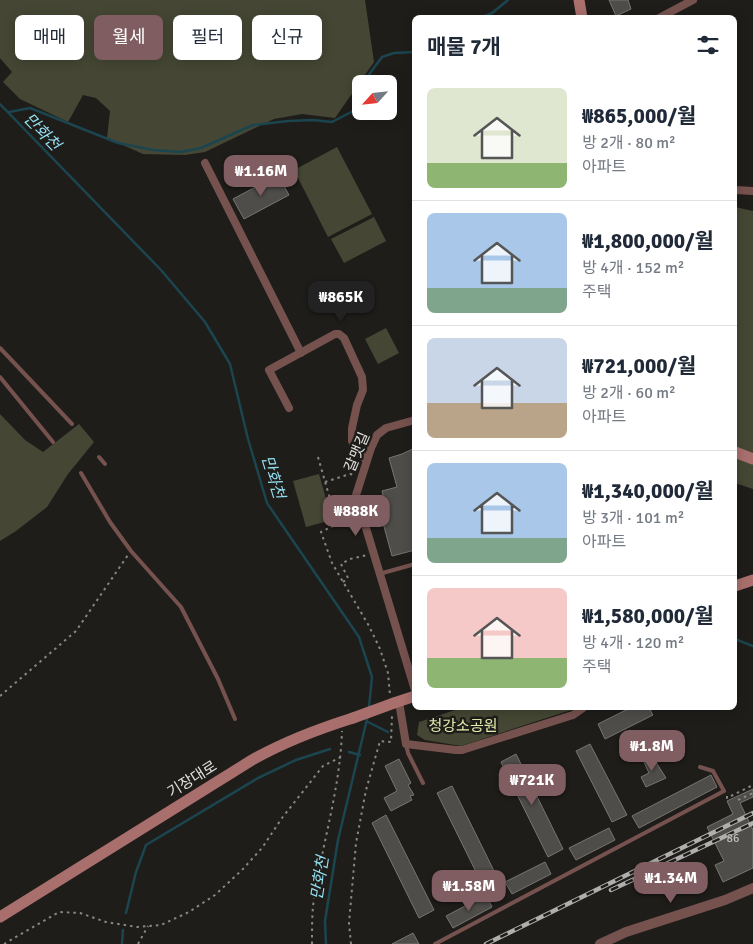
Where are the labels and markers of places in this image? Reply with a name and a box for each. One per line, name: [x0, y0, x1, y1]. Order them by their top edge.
pin: ₩1.16M: [220, 154, 302, 197]
pin: ₩865K: [306, 280, 376, 323]
pin: ₩888K: [321, 494, 391, 537]
pin: ₩1.8M: [617, 730, 687, 772]
pin: ₩721K: [497, 764, 567, 806]
pin: ₩1.34M: [630, 862, 712, 904]
pin: ₩1.58M: [428, 870, 510, 912]

